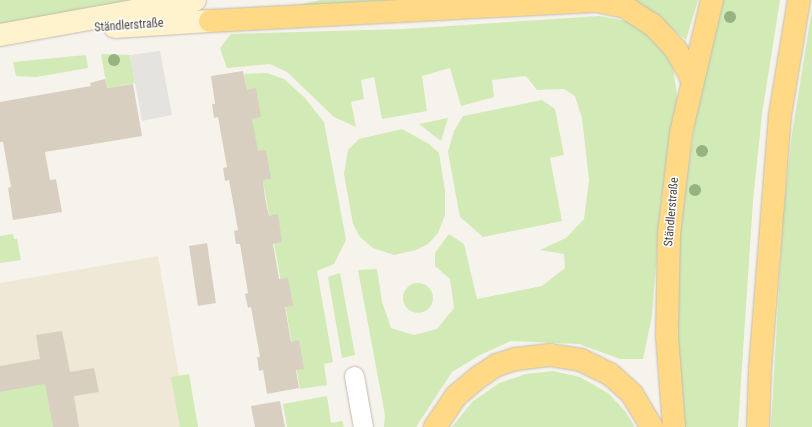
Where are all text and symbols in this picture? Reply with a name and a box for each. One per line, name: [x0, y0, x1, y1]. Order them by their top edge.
street label: Ständlerstraße: [94, 16, 164, 36]
street label: Ständlerstraße: [662, 177, 682, 247]

